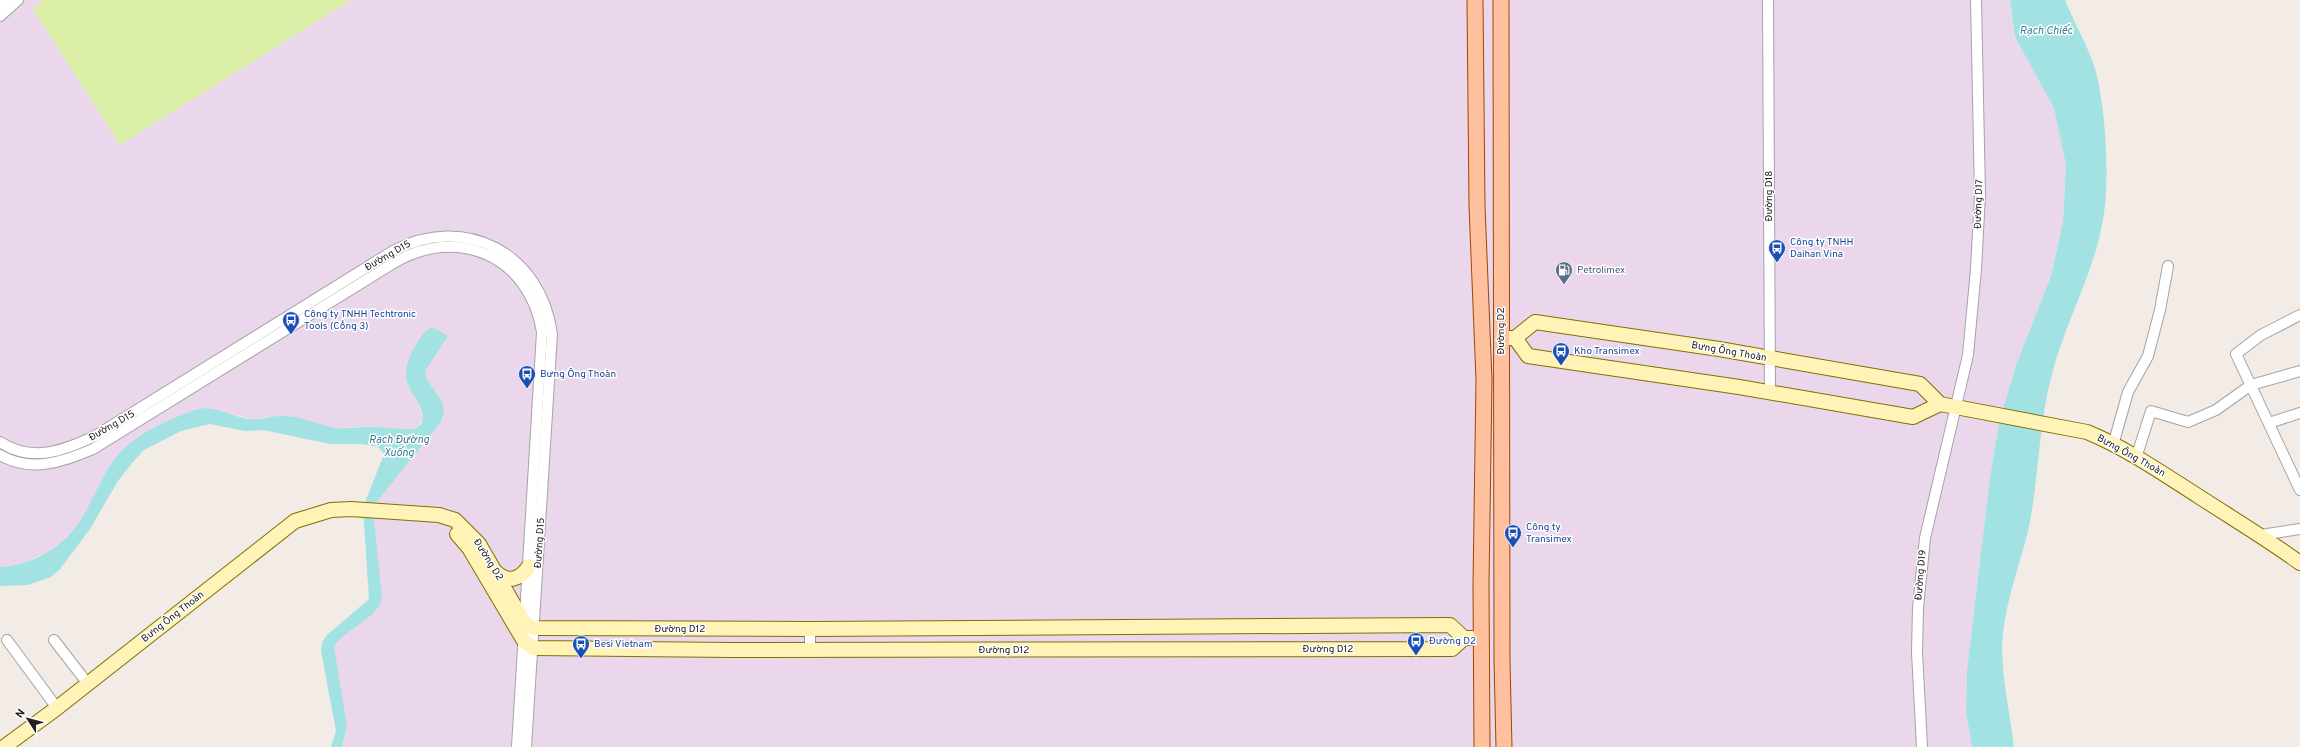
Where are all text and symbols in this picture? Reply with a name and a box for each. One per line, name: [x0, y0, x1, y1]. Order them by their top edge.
water label: Rạch Chiếc: [2020, 24, 2073, 38]
street label: Đường D18: [1763, 171, 1776, 221]
street label: Đường D17: [1972, 179, 1986, 229]
place label: Công ty TNHH Daihan Vina: [1790, 236, 1853, 261]
street label: Đường D15: [363, 238, 413, 274]
bus stop icon: Công ty TNHH Daihan Vina: [1767, 238, 1787, 263]
fuel station icon: Petrolimex: [1554, 260, 1574, 285]
place label: Petrolimex: [1577, 264, 1625, 277]
street label: Đường D2: [1495, 307, 1508, 355]
place label: Công ty TNHH Techtronic Tools (Cổng 3): [304, 308, 416, 333]
bus stop icon: Công ty TNHH Techtronic Tools (Cổng 3): [281, 310, 301, 335]
street label: Bưng Ông Thoàn: [1690, 339, 1768, 365]
bus stop icon: Kho Transimex: [1551, 341, 1571, 366]
place label: Kho Transimex: [1574, 345, 1640, 358]
bus stop icon: Bưng Ông Thoàn: [517, 364, 537, 389]
place label: Bưng Ông Thoàn: [540, 368, 616, 381]
street label: Đường D15: [87, 408, 137, 444]
street label: Bưng Ông Thoàn: [2095, 432, 2167, 480]
water label: Rạch Đường Xuống: [369, 433, 430, 460]
street label: Đường D15: [532, 517, 548, 569]
place label: Công ty Transimex: [1526, 521, 1572, 546]
bus stop icon: Công ty Transimex: [1503, 523, 1523, 548]
street label: Đường D2: [470, 537, 506, 583]
street label: Đường D19: [1912, 549, 1930, 601]
street label: Bưng Ông Thoàn: [139, 588, 207, 646]
street label: Đường D12: [655, 623, 705, 636]
bus stop icon: Đường D2: [1406, 631, 1426, 656]
bus stop icon: Besi Vietnam: [571, 634, 591, 659]
place label: Đường D2: [1429, 635, 1476, 648]
place label: Besi Vietnam: [594, 638, 652, 651]
street label: Đường D12: [1303, 643, 1353, 656]
street label: Đường D12: [979, 644, 1029, 657]
north arrow: [8, 699, 48, 739]
text: N: [13, 706, 29, 721]

